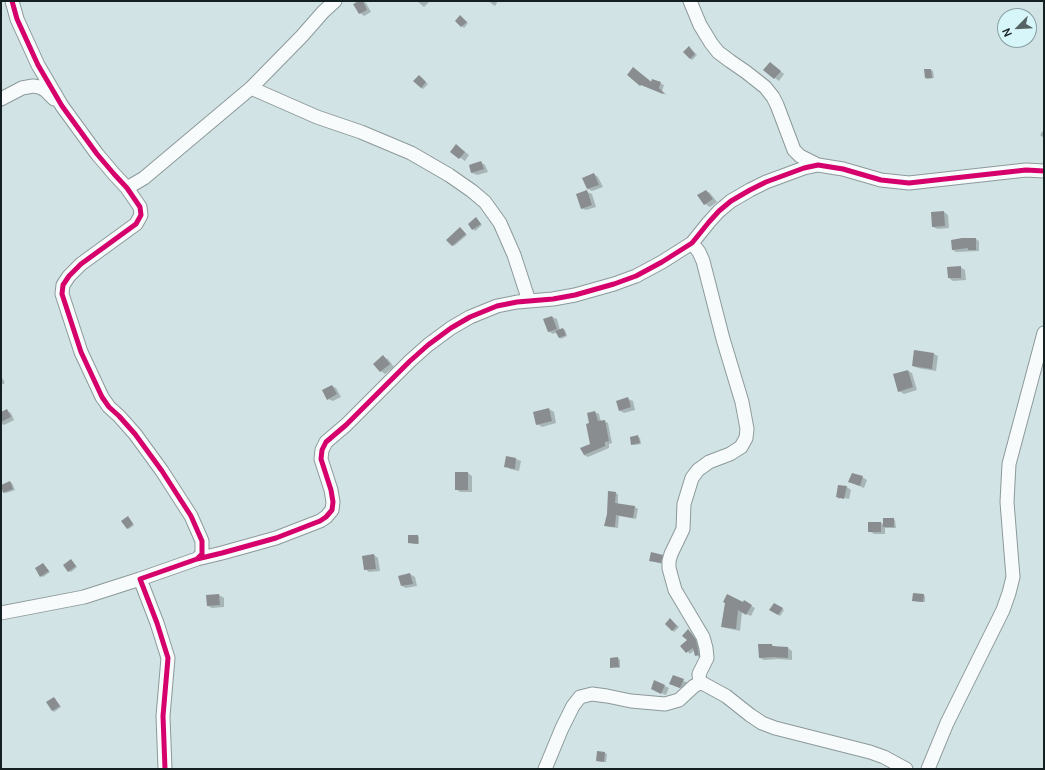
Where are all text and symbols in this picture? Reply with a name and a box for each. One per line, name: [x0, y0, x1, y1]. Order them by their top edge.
north arrow: [997, 8, 1037, 48]
text: N: [998, 26, 1015, 39]

